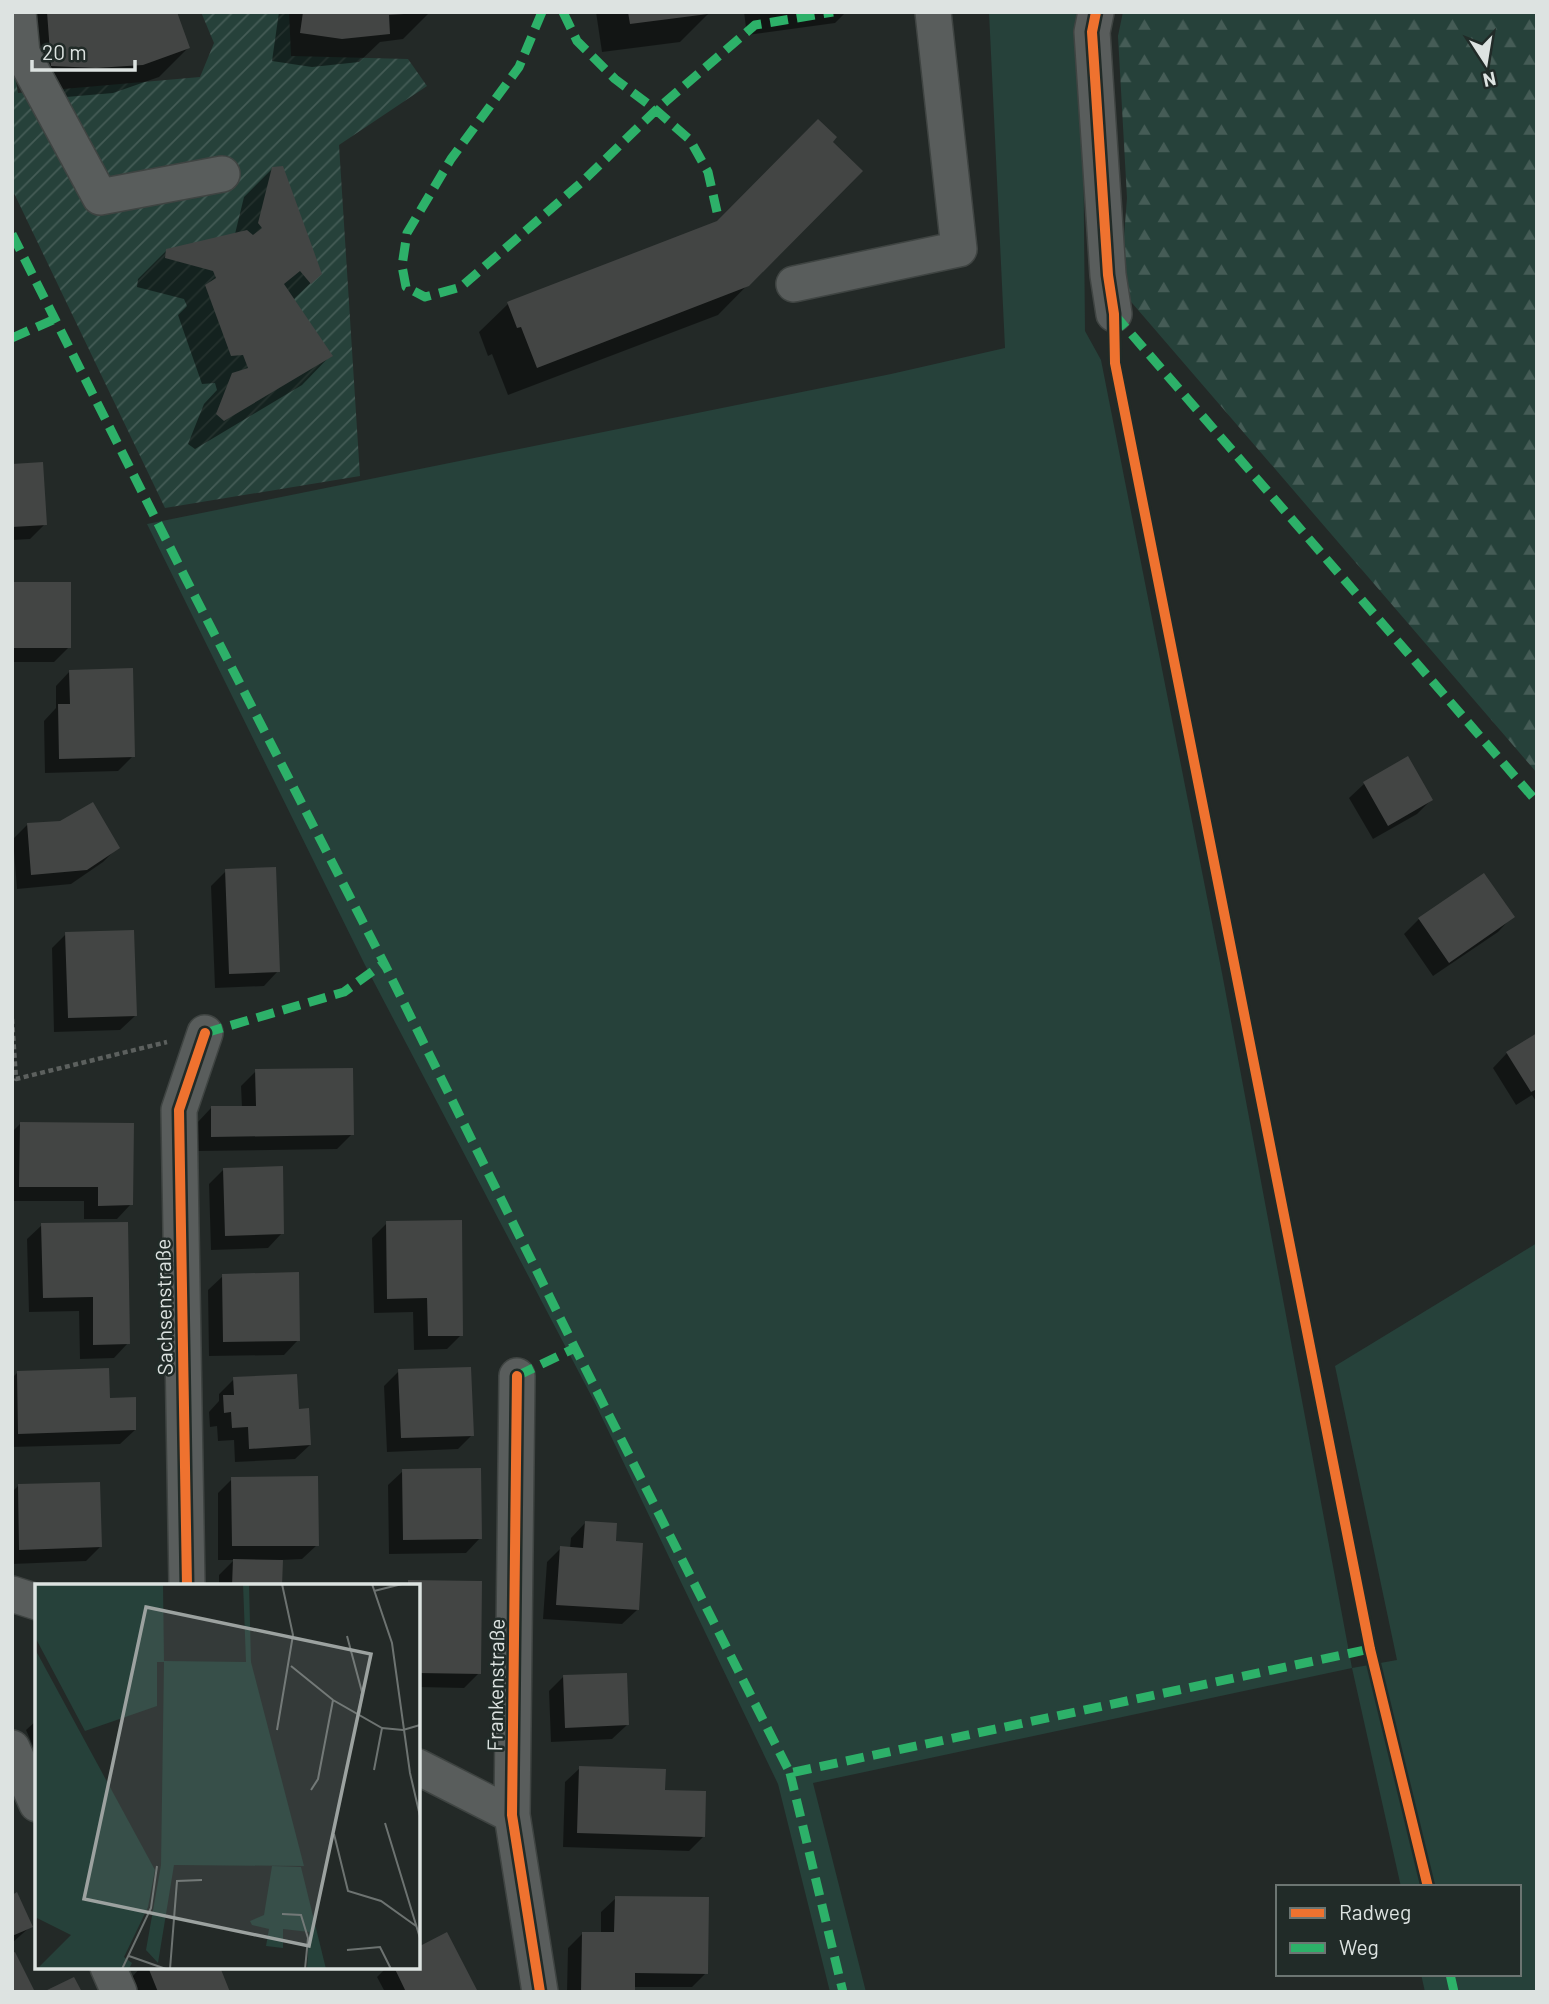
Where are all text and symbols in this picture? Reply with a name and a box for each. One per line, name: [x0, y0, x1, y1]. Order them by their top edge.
scale bar: [32, 28, 135, 72]
north arrow: [1451, 28, 1521, 98]
text: 20 m: [42, 39, 87, 64]
text: N: [1481, 68, 1498, 93]
street label: Sachsenstraße: [149, 1238, 177, 1376]
inset map: [35, 1584, 420, 1969]
street label: Frankenstraße: [481, 1618, 509, 1752]
legend: [1276, 1885, 1521, 1976]
text: Radweg: [1339, 1899, 1411, 1924]
text: Weg: [1339, 1934, 1379, 1959]

